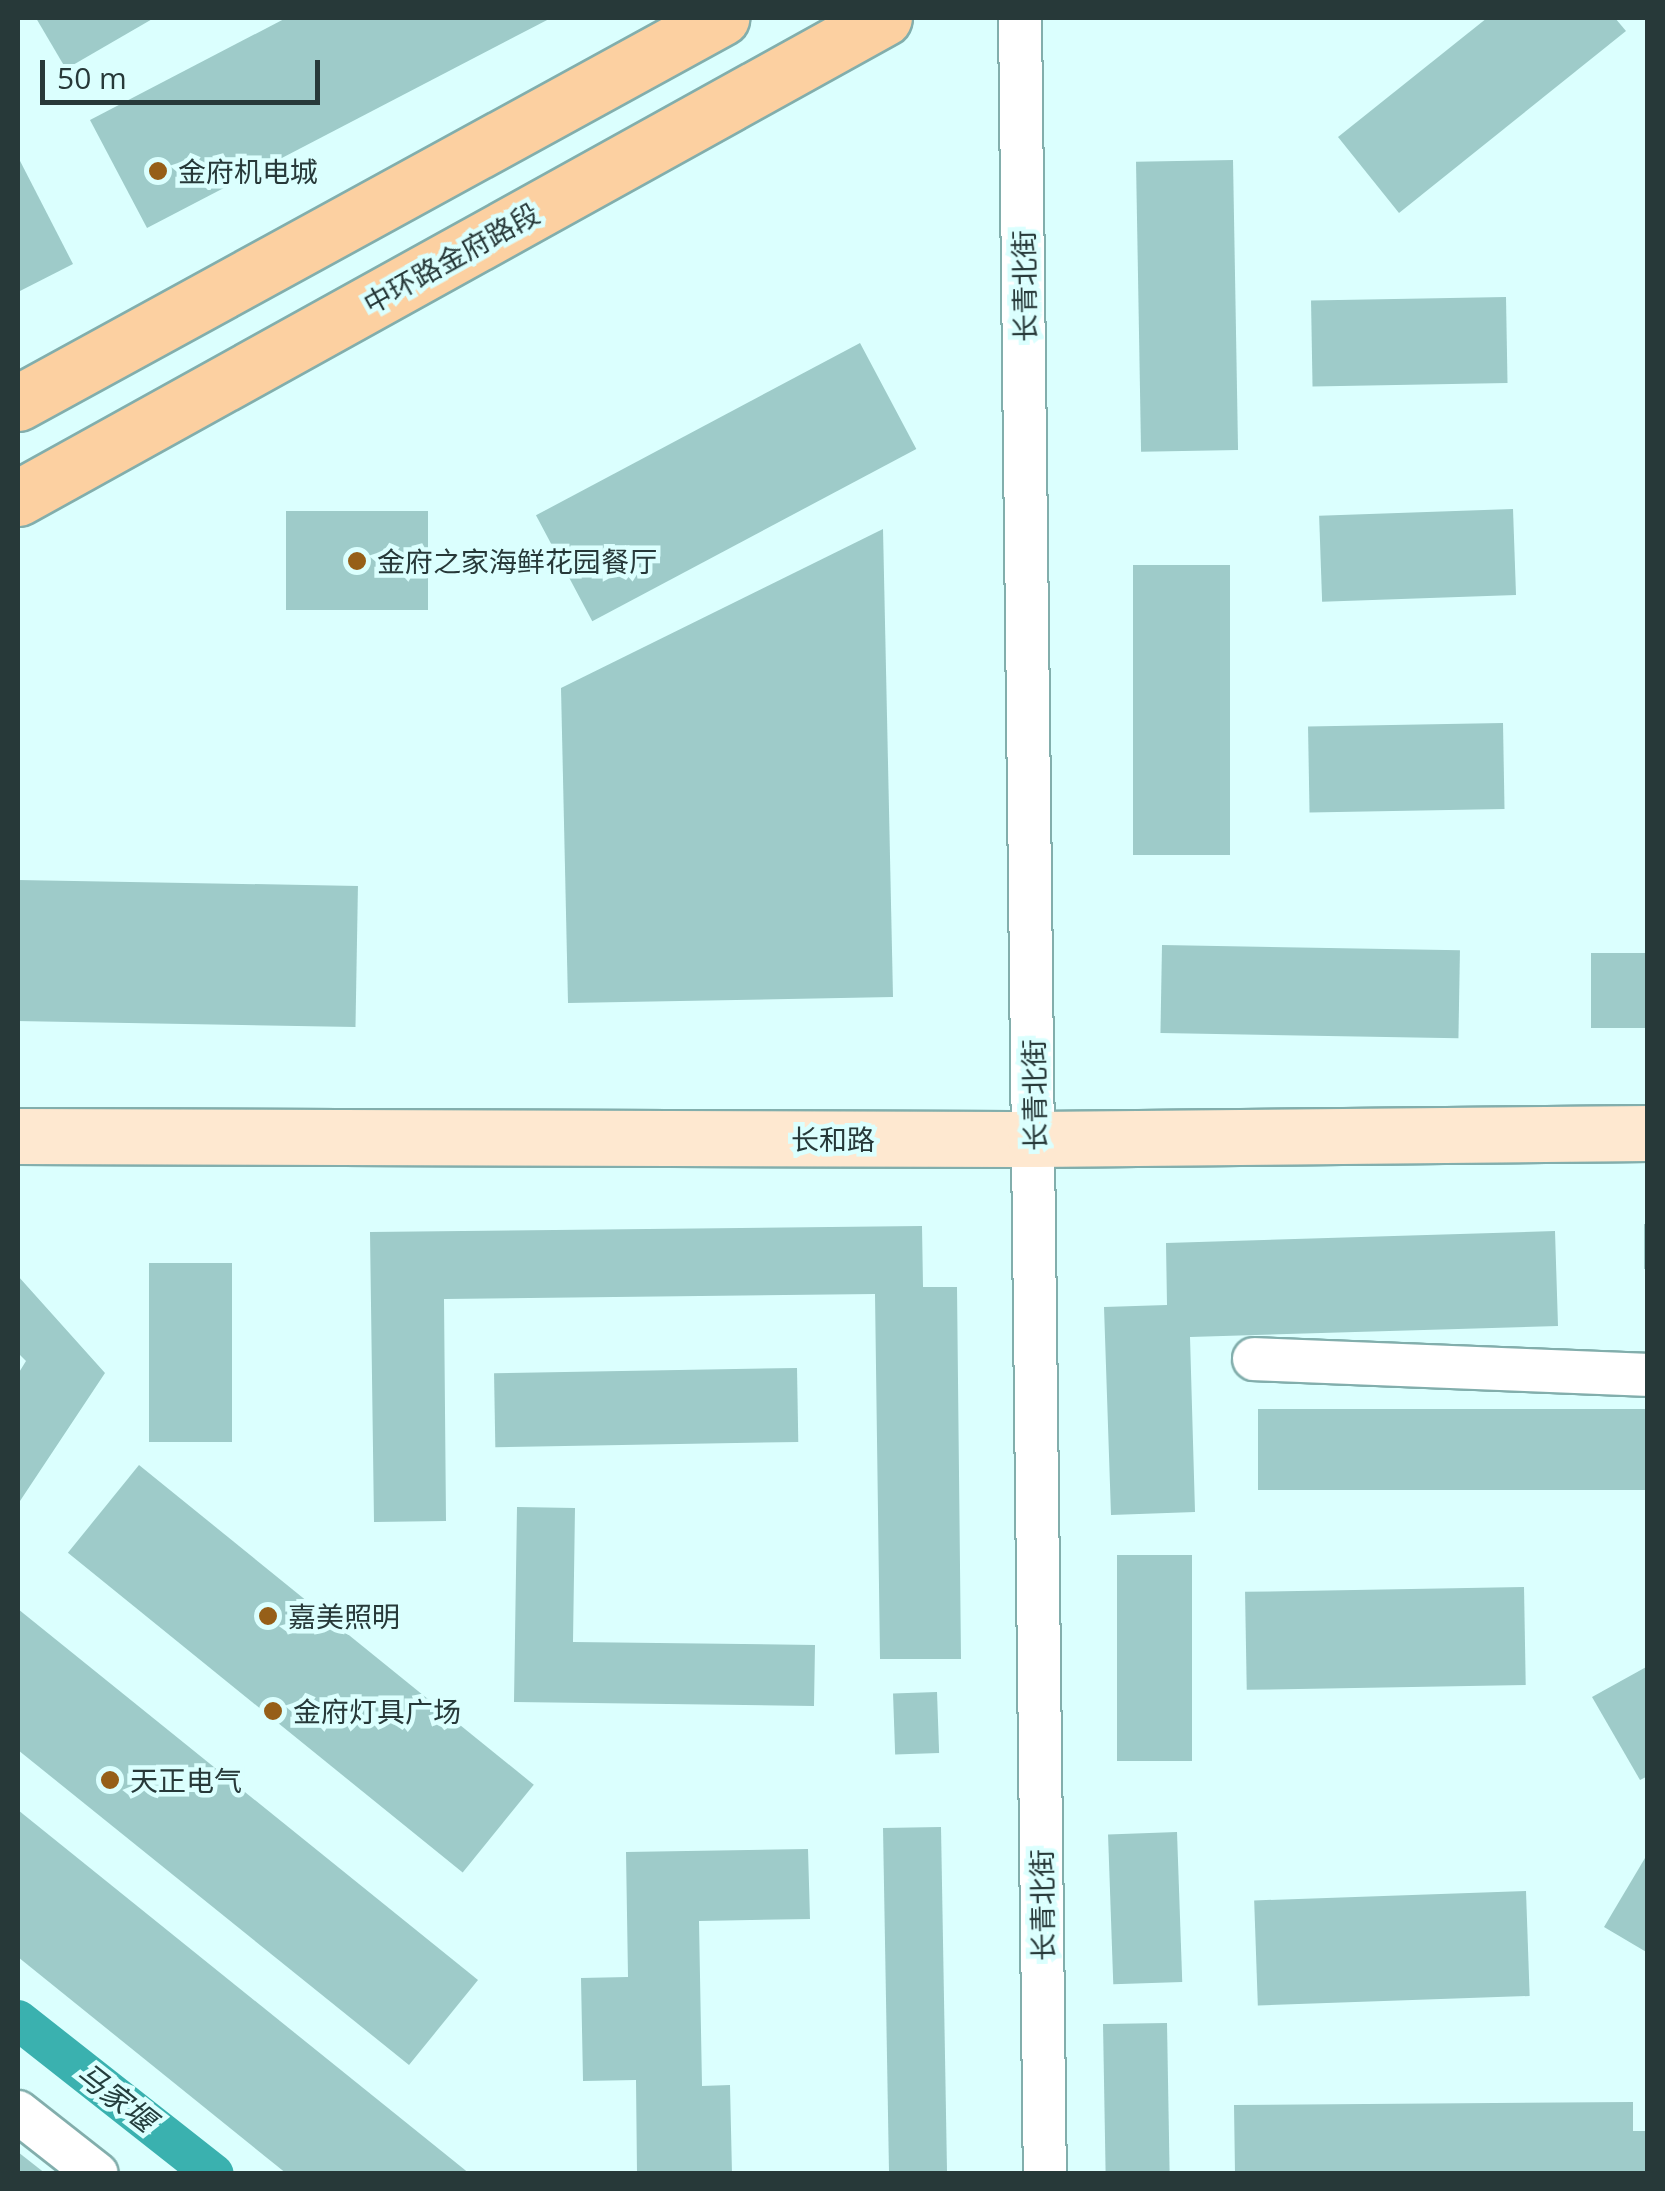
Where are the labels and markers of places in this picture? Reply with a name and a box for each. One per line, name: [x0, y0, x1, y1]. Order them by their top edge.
place label: 金府机电城: [178, 154, 318, 188]
marker: 金府机电城: [147, 160, 169, 182]
place label: 金府之家海鲜花园餐厅: [377, 544, 657, 578]
marker: 金府之家海鲜花园餐厅: [346, 550, 368, 572]
place label: 嘉美照明: [288, 1599, 400, 1633]
marker: 嘉美照明: [257, 1605, 279, 1627]
place label: 金府灯具广场: [293, 1694, 461, 1728]
marker: 金府灯具广场: [262, 1700, 284, 1722]
place label: 天正电气: [130, 1763, 242, 1797]
marker: 天正电气: [99, 1769, 121, 1791]

